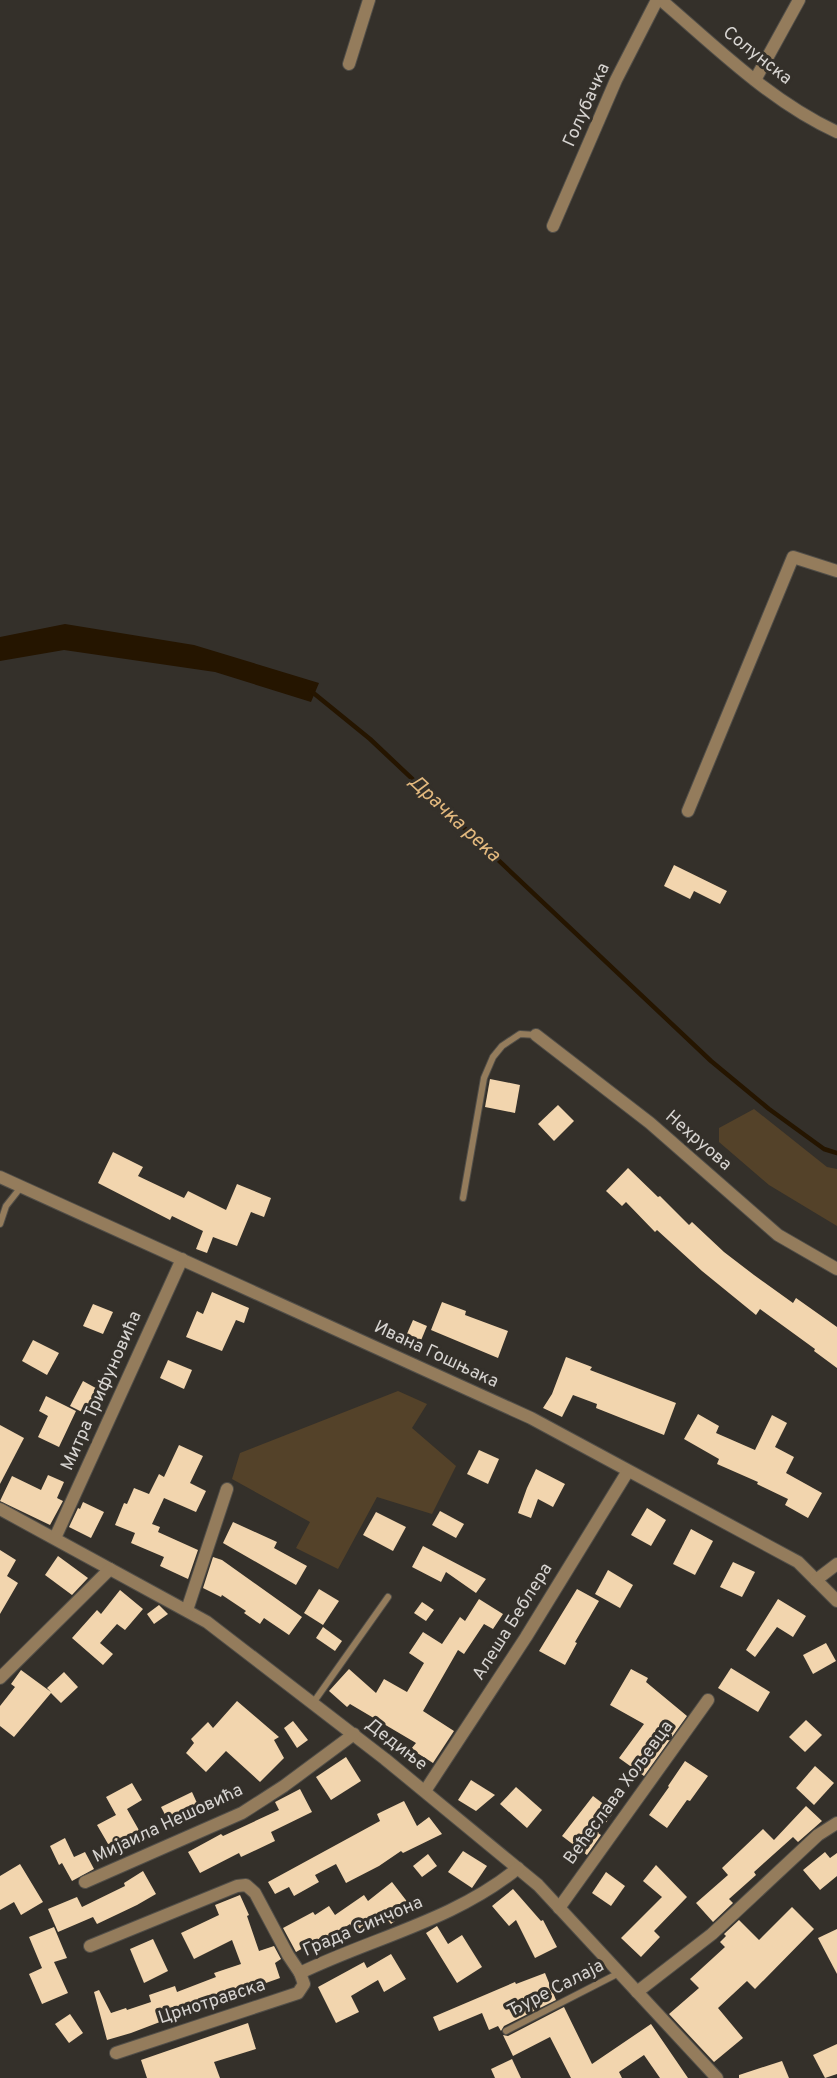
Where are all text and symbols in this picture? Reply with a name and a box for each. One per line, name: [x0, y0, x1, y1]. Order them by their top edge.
street label: Солунска: [718, 22, 796, 90]
street label: Голубачка: [558, 59, 616, 151]
water label: Драчка река: [402, 770, 506, 869]
street label: Нехруова: [660, 1106, 736, 1176]
street label: Митра Трифуновића: [56, 1308, 148, 1474]
street label: Ивана Гошњака: [370, 1316, 502, 1394]
street label: Алеша Беблера: [468, 1559, 558, 1685]
street label: Дедиње: [360, 1714, 432, 1776]
street label: Већеслава Хољевца: [559, 1716, 679, 1870]
street label: Мијаила Нешовића: [89, 1779, 247, 1869]
street label: Града Синчона: [300, 1891, 426, 1963]
street label: Ђуре Салаја: [504, 1955, 608, 2023]
street label: Црнотравска: [155, 1974, 269, 2030]

